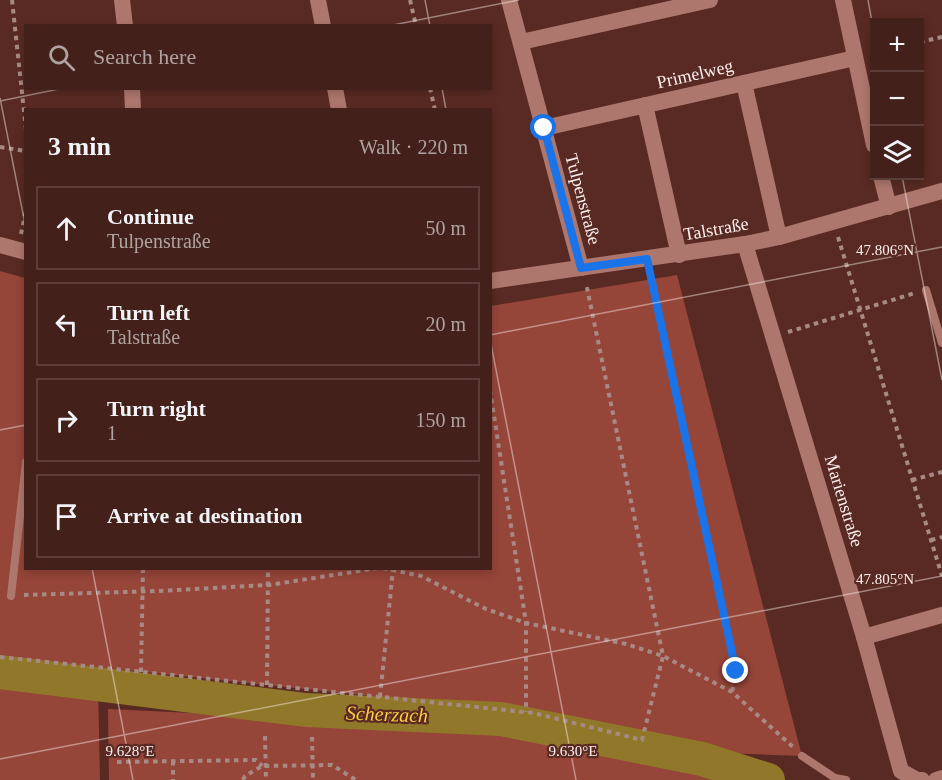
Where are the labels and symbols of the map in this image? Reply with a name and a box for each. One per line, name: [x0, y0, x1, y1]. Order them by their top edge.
street label: Primelweg: [655, 55, 735, 93]
route start: [530, 114, 556, 140]
street label: Tulpenstraße: [561, 151, 605, 247]
street label: Talstraße: [682, 213, 750, 245]
text: 47.806°N: [856, 242, 914, 258]
street label: Marienstraße: [821, 453, 867, 549]
text: 47.805°N: [856, 571, 914, 587]
route end: [722, 657, 748, 683]
water label: Scherzach: [346, 702, 428, 726]
text: 9.628°E: [106, 743, 154, 759]
text: 9.630°E: [549, 743, 597, 759]

